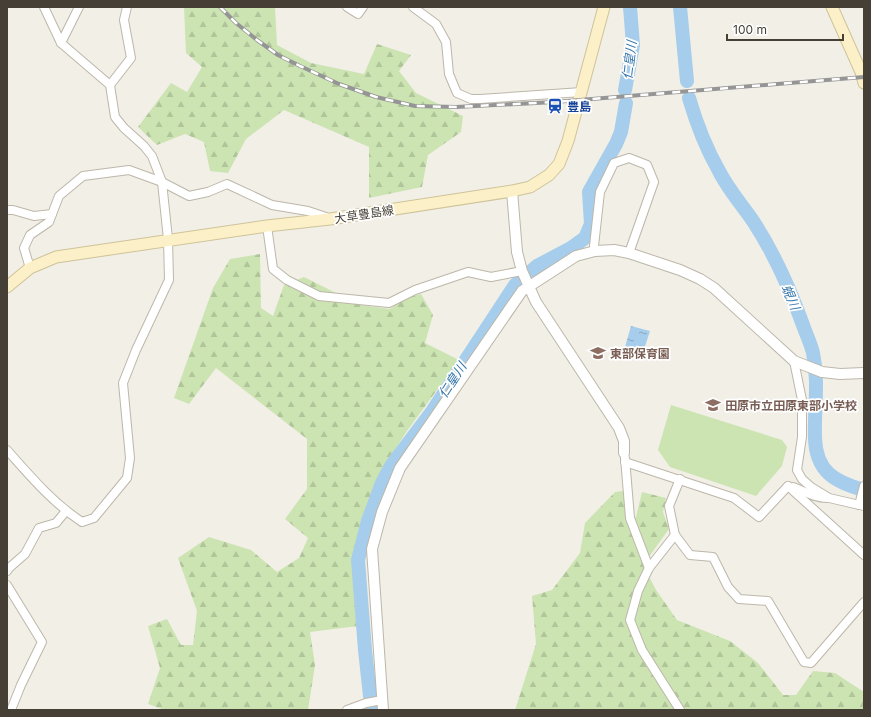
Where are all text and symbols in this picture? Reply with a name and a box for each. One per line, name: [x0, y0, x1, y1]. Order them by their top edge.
scale bar: [727, 16, 843, 42]
text: 100 m: [733, 22, 767, 37]
water label: 仁皇川: [619, 38, 640, 80]
station icon: 豊島: [546, 97, 564, 115]
place label: 豊島: [567, 99, 591, 114]
street label: 大草豊島線: [333, 202, 395, 226]
water label: 蜆川: [779, 282, 804, 314]
school or university icon: 東部保育園: [589, 344, 607, 362]
place label: 東部保育園: [610, 346, 670, 361]
water label: 仁皇川: [435, 358, 470, 401]
school or university icon: 田原市立田原東部小学校: [704, 396, 722, 414]
place label: 田原市立田原東部小学校: [725, 398, 857, 413]

